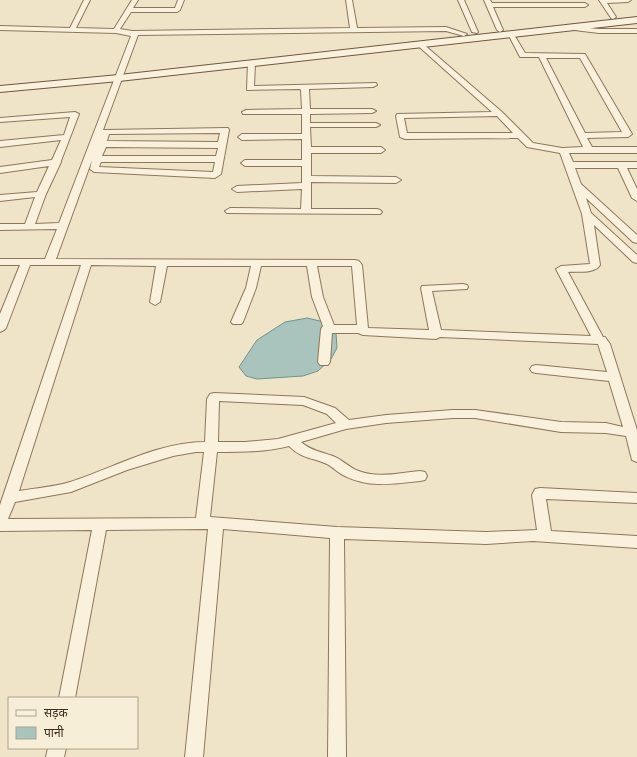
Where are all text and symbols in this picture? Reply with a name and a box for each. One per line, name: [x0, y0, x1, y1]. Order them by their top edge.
legend: [8, 697, 138, 749]
text: सड़क: [44, 703, 69, 721]
text: पानी: [44, 723, 65, 741]

